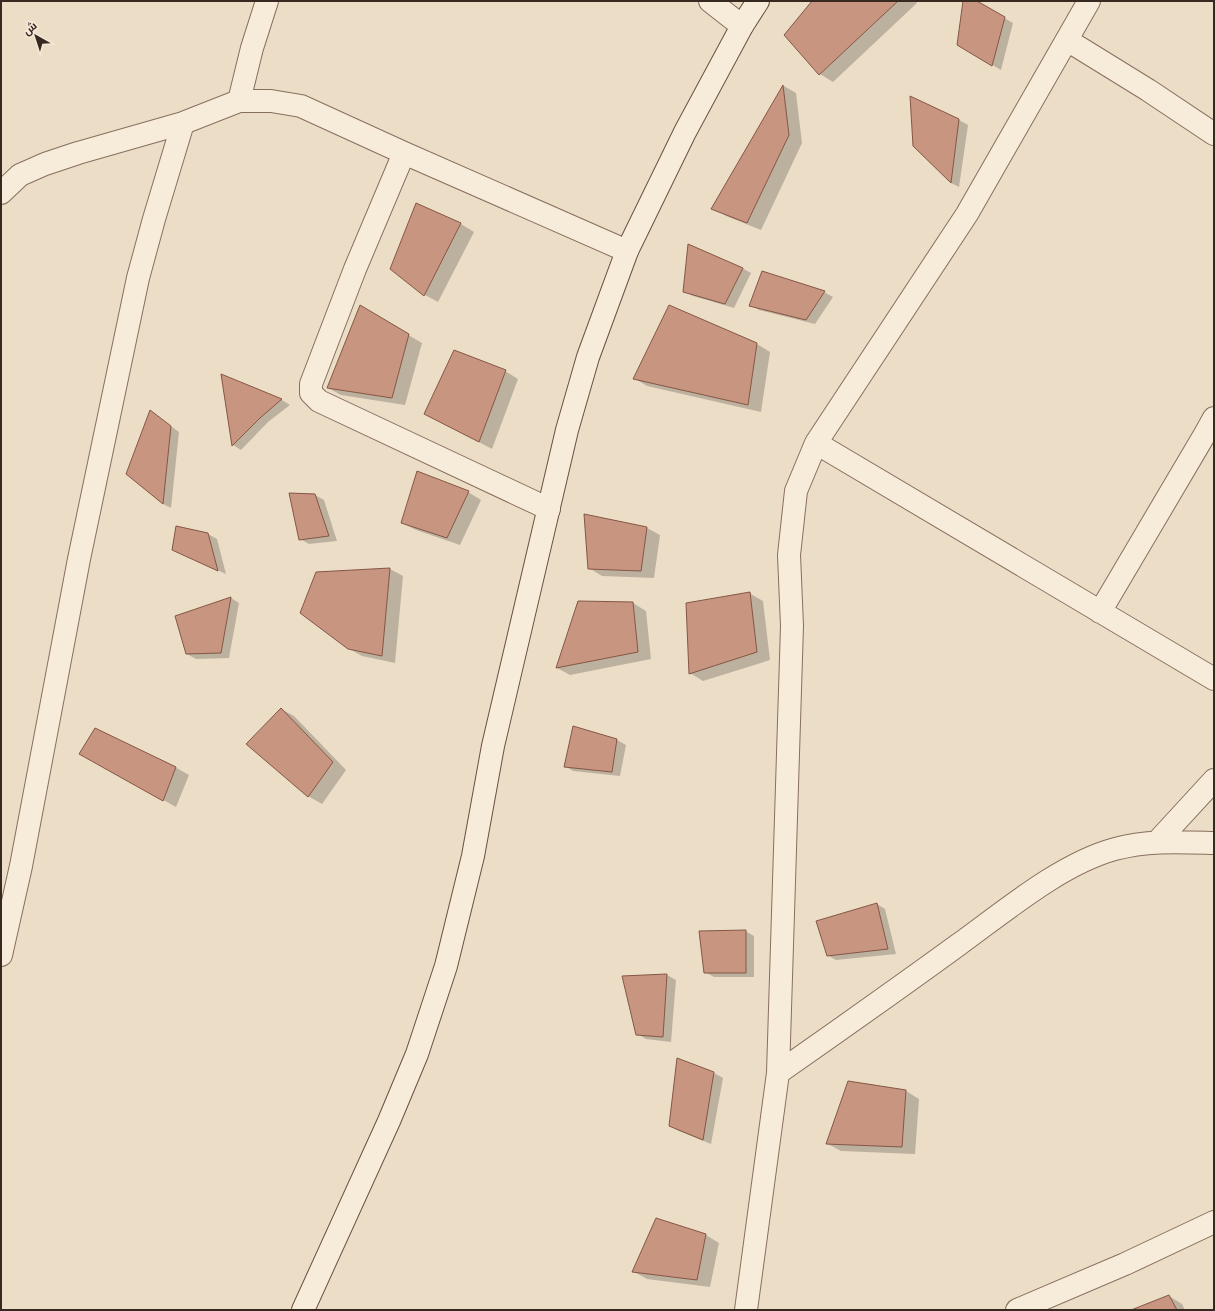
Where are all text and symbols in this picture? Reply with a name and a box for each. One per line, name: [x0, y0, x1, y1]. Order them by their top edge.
north arrow: [16, 16, 56, 56]
text: ش: [18, 16, 41, 40]

